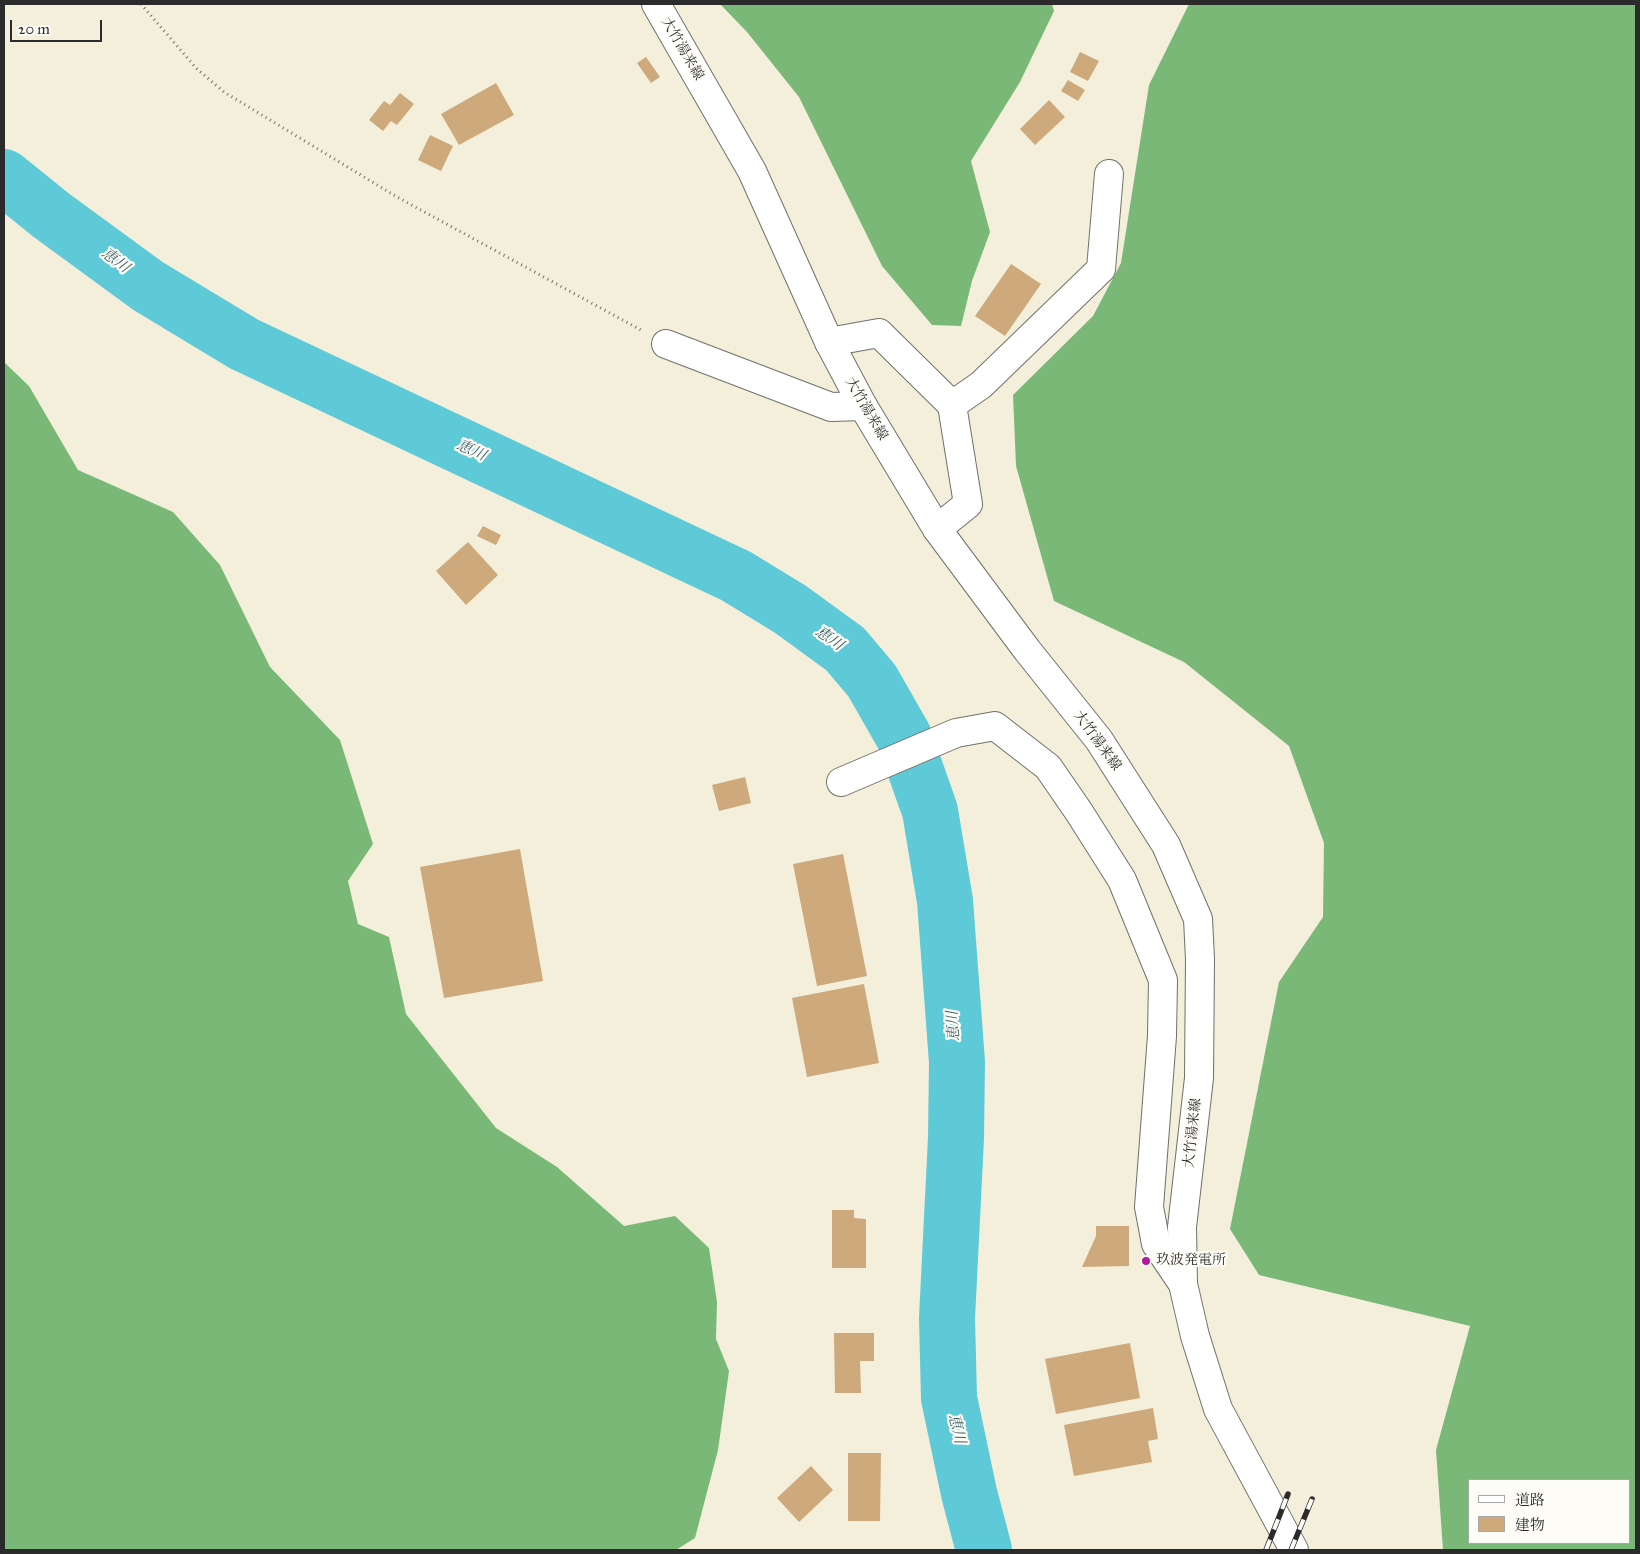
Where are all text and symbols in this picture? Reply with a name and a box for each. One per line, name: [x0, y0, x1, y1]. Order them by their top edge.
scale bar: [12, 10, 105, 42]
street label: 大竹湯来線: [657, 14, 707, 84]
text: 20 m: [18, 20, 50, 38]
water label: 恵川: [98, 245, 132, 277]
street label: 大竹湯来線: [841, 374, 891, 444]
water label: 恵川: [454, 437, 488, 465]
water label: 恵川: [812, 623, 846, 655]
street label: 大竹湯来線: [1070, 708, 1124, 774]
water label: 恵川: [944, 1010, 964, 1042]
street label: 大竹湯来線: [1181, 1097, 1205, 1169]
place label: 玖波発電所: [1156, 1253, 1226, 1269]
marker: 玖波発電所: [1140, 1255, 1152, 1267]
water label: 恵川: [944, 1412, 968, 1446]
legend: [1468, 1479, 1630, 1544]
text: 道路: [1515, 1491, 1545, 1509]
text: 建物: [1515, 1516, 1545, 1534]

